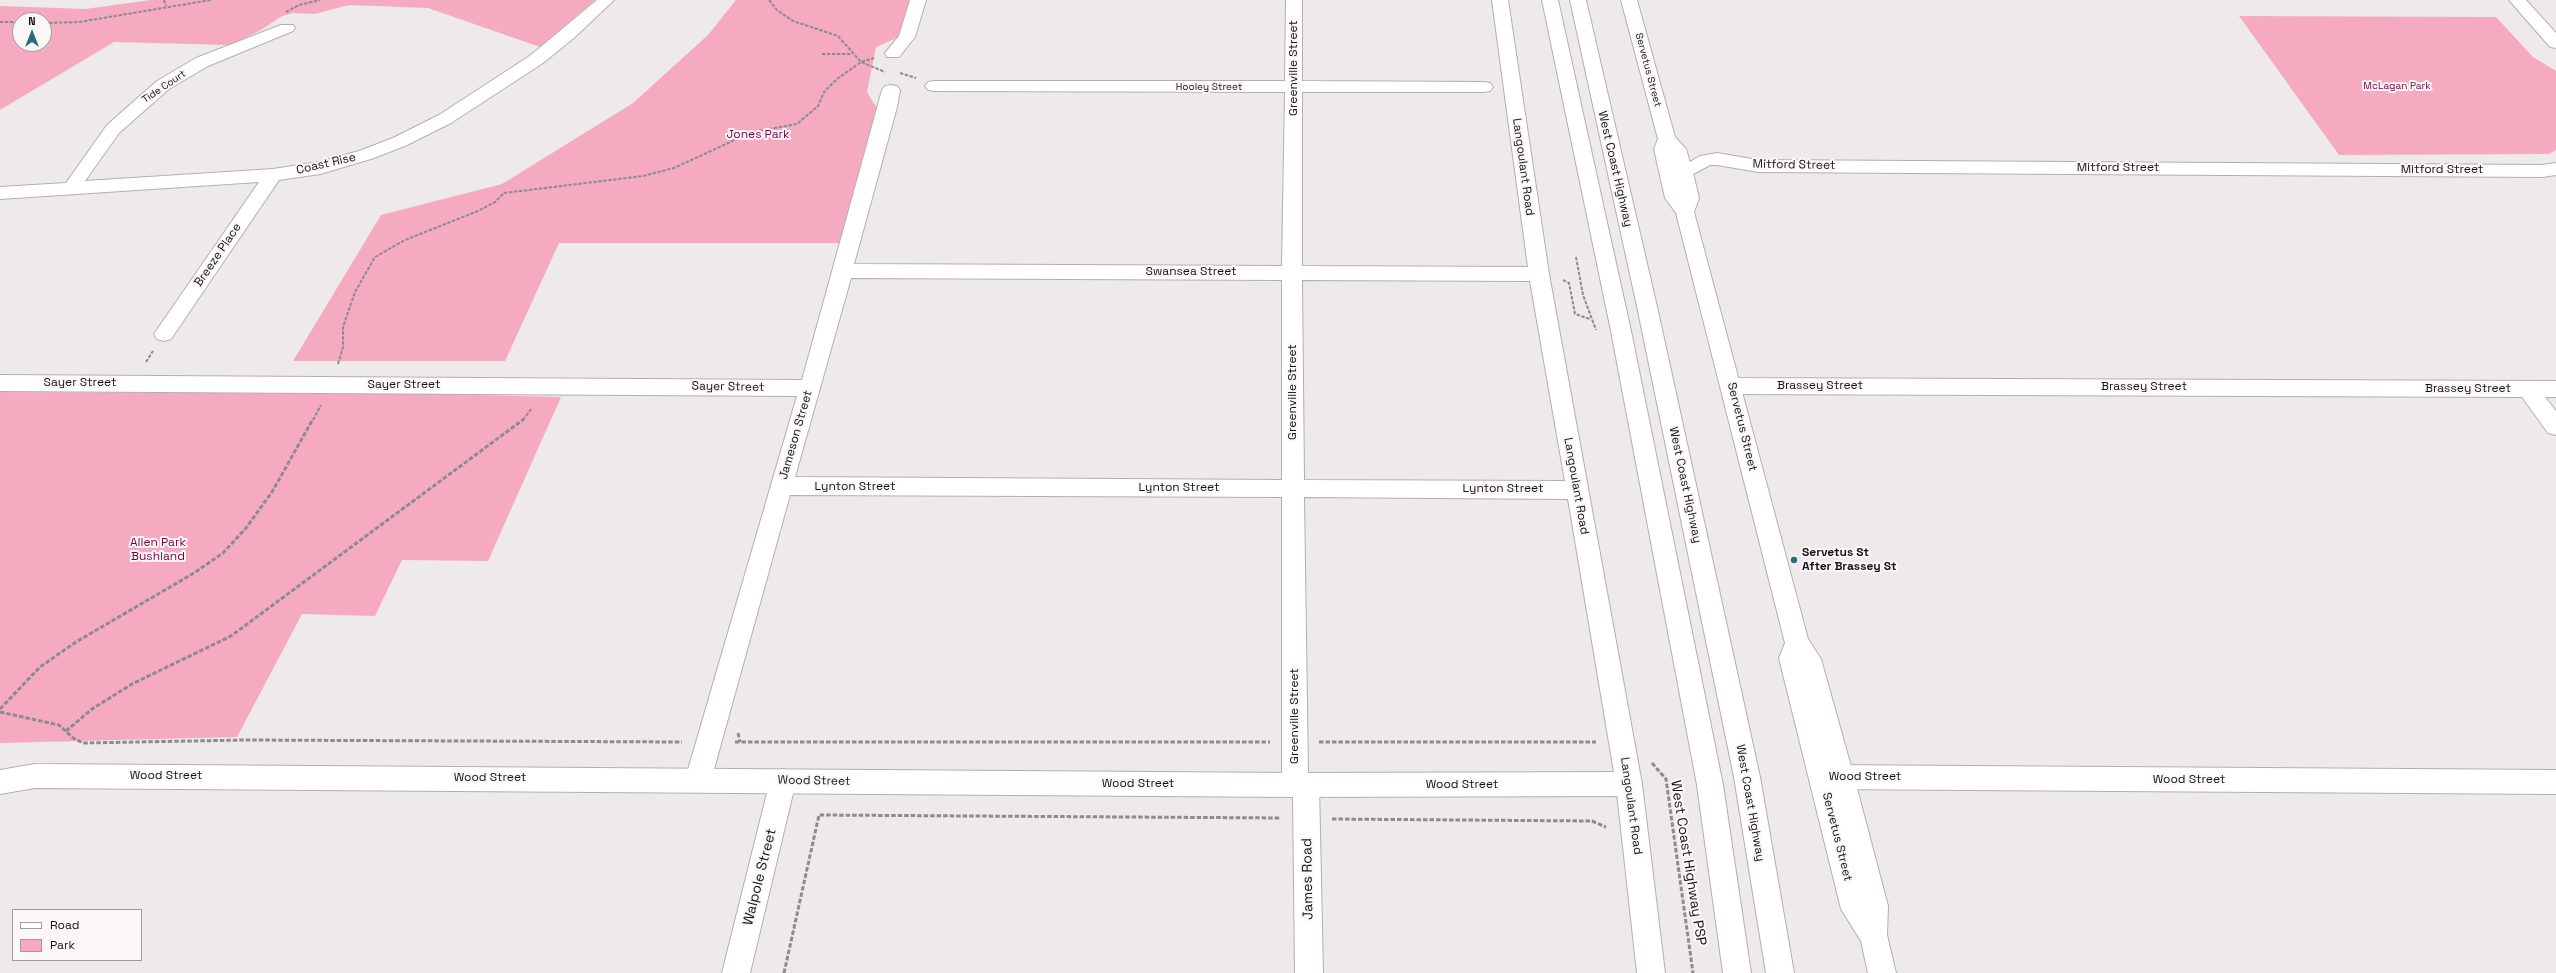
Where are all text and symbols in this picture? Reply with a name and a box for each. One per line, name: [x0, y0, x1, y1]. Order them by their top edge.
north arrow: [12, 12, 52, 52]
text: N: [28, 14, 36, 28]
street label: Greenville Street: [1287, 20, 1301, 116]
street label: Servetus Street: [1632, 32, 1664, 108]
street label: Tide Court: [140, 68, 188, 106]
park label: McLagan Park: [2363, 80, 2431, 92]
street label: Hooley Street: [1176, 81, 1242, 93]
street label: West Coast Highway: [1595, 110, 1635, 228]
street label: Langoulant Road: [1509, 117, 1537, 217]
park label: Jones Park: [726, 128, 790, 142]
street label: Coast Rise: [295, 150, 357, 178]
street label: Mitford Street: [1753, 157, 1835, 173]
street label: Mitford Street: [2077, 161, 2159, 175]
street label: Mitford Street: [2401, 163, 2483, 177]
street label: Breeze Place: [191, 220, 245, 290]
street label: Swansea Street: [1145, 265, 1237, 279]
street label: Greenville Street: [1286, 344, 1300, 440]
street label: Sayer Street: [44, 376, 116, 390]
street label: Sayer Street: [368, 378, 440, 392]
street label: Sayer Street: [691, 379, 765, 395]
street label: Brassey Street: [1777, 379, 1863, 393]
street label: Brassey Street: [2101, 380, 2187, 394]
street label: Servetus Street: [1724, 381, 1760, 473]
street label: Brassey Street: [2425, 382, 2511, 396]
street label: Jameson Street: [776, 389, 816, 481]
street label: West Coast Highway: [1666, 426, 1704, 544]
street label: Langoulant Road: [1560, 436, 1592, 536]
street label: Lynton Street: [815, 480, 895, 494]
street label: Lynton Street: [1139, 481, 1219, 495]
street label: Lynton Street: [1463, 482, 1543, 496]
park label: Allen Park Bushland: [130, 536, 186, 564]
place label: Servetus St After Brassey St: [1802, 546, 1897, 574]
marker: Servetus St After Brassey St: [1789, 555, 1799, 565]
street label: Greenville Street: [1288, 668, 1302, 764]
street label: West Coast Highway: [1733, 743, 1767, 863]
street label: Langoulant Road: [1617, 756, 1645, 856]
street label: Wood Street: [130, 769, 202, 783]
street label: Wood Street: [1829, 770, 1901, 784]
street label: Wood Street: [454, 771, 526, 785]
street label: Wood Street: [778, 773, 850, 789]
street label: Wood Street: [2153, 773, 2225, 787]
street label: Wood Street: [1102, 777, 1174, 791]
street label: Wood Street: [1426, 778, 1498, 792]
street label: West Coast Highway PSP: [1667, 779, 1709, 947]
street label: Servetus Street: [1819, 791, 1855, 883]
street label: Walpole Street: [740, 827, 780, 927]
street label: James Road: [1299, 838, 1317, 920]
legend: [12, 909, 142, 961]
text: Road: [50, 917, 79, 933]
text: Park: [50, 937, 75, 953]

